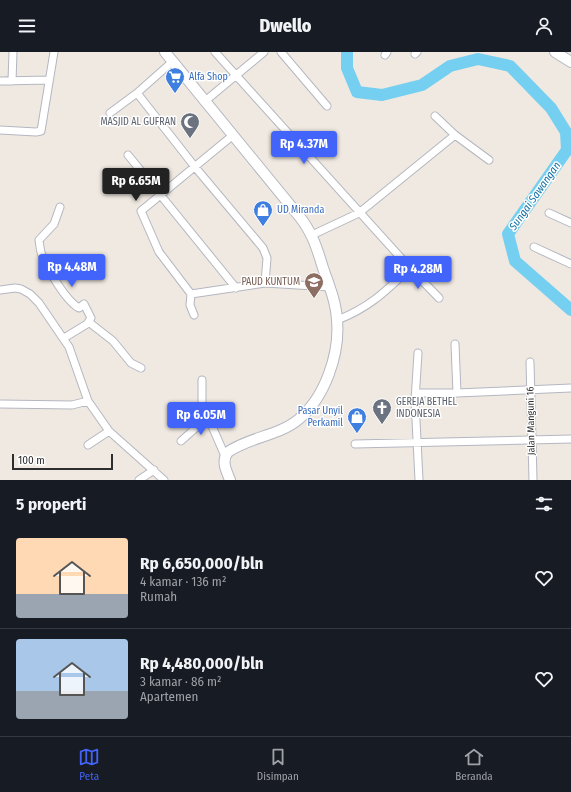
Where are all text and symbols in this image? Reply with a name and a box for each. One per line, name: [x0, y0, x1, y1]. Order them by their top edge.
icon: menu: [16, 15, 38, 37]
text: Dwello: [259, 15, 312, 37]
icon: person: [533, 15, 555, 37]
supermarket icon: Alfa Shop: [164, 66, 186, 94]
place label: Alfa Shop: [189, 71, 228, 83]
mosque icon: MASJID AL GUFRAN: [179, 111, 201, 139]
place label: MASJID AL GUFRAN: [100, 116, 176, 128]
pin: Rp 4.37M: [263, 131, 345, 165]
text: Rp 4.37M: [280, 136, 328, 151]
water label: Sungai Sawangan: [506, 159, 564, 234]
pin: Rp 6.65M: [95, 168, 177, 202]
text: Rp 6.65M: [111, 173, 161, 188]
shop icon: UD Miranda: [252, 199, 274, 227]
place label: UD Miranda: [277, 204, 324, 216]
pin: Rp 4.48M: [31, 254, 113, 288]
pin: Rp 4.28M: [377, 256, 459, 290]
text: Rp 4.48M: [47, 259, 97, 274]
text: Rp 4.28M: [394, 261, 442, 276]
school or university icon: PAUD KUNTUM: [303, 271, 325, 299]
place label: PAUD KUNTUM: [241, 276, 300, 288]
street label: Jalan Manguni 16: [524, 386, 538, 455]
place label: GEREJA BETHEL INDONESIA: [396, 396, 457, 420]
church icon: GEREJA BETHEL INDONESIA: [371, 397, 393, 425]
pin: Rp 6.05M: [160, 402, 242, 436]
place label: Pasar Unyil Perkamil: [298, 405, 343, 429]
shop icon: Pasar Unyil Perkamil: [346, 406, 368, 434]
text: Rp 6.05M: [176, 407, 226, 422]
scale bar: [12, 452, 113, 471]
text: 100 m: [18, 454, 45, 467]
icon: filters: [533, 493, 555, 515]
text: 5 properti: [16, 494, 86, 515]
text: Rp 6,650,000/bln: [140, 553, 264, 574]
icon: home: [48, 554, 96, 602]
icon: heart: [533, 567, 555, 589]
text: 4 kamar · 136 m²: [140, 574, 226, 589]
text: Rumah: [140, 589, 177, 604]
text: Rp 4,480,000/bln: [140, 653, 264, 674]
icon: home: [48, 655, 96, 703]
icon: heart: [533, 668, 555, 690]
text: 3 kamar · 86 m²: [140, 674, 222, 689]
text: Apartemen: [140, 689, 198, 704]
tab: Peta: [78, 746, 100, 783]
tab: Disimpan: [257, 746, 299, 783]
tab: Beranda: [455, 746, 493, 783]

